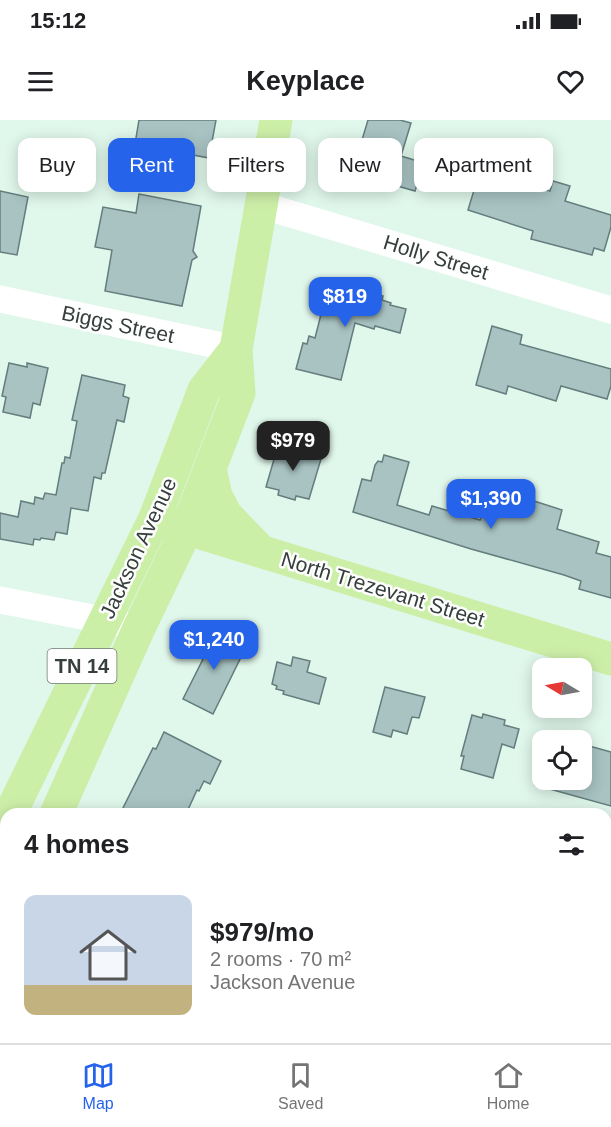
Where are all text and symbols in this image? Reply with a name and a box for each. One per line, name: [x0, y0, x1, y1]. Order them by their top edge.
text: 15:12: [30, 8, 86, 33]
icon: menu: [24, 65, 57, 98]
icon: heart: [554, 65, 587, 98]
text: Keyplace: [246, 66, 365, 96]
chip: Buy: [18, 138, 96, 192]
chip: Rent: [108, 138, 195, 192]
chip: Filters: [207, 138, 306, 192]
chip: New: [318, 138, 402, 192]
chip: Apartment: [414, 138, 553, 192]
street label: Holly Street: [381, 230, 491, 284]
pin: $819: [309, 277, 381, 328]
text: $819: [323, 285, 367, 307]
street label: Biggs Street: [60, 301, 176, 347]
pin: $979: [257, 421, 329, 472]
text: $979: [271, 429, 315, 451]
street label: Jackson Avenue: [95, 474, 181, 622]
pin: $1,390: [442, 479, 540, 530]
text: $1,390: [460, 487, 522, 509]
street label: North Trezevant Street: [279, 547, 488, 631]
pin: $1,240: [165, 620, 263, 671]
text: $1,240: [183, 628, 245, 650]
road number: TN 14: [48, 649, 116, 683]
north arrow: [532, 658, 592, 718]
map controls: [532, 658, 592, 790]
button: locate: [532, 730, 592, 790]
icon: filters: [555, 828, 588, 861]
text: 4 homes: [24, 829, 130, 859]
text: $979/mo: [210, 917, 314, 947]
icon: home: [72, 919, 144, 991]
text: 2 rooms · 70 m²: [210, 948, 351, 970]
text: Jackson Avenue: [210, 971, 355, 993]
tab: Map: [82, 1059, 115, 1113]
tab: Saved: [278, 1059, 323, 1113]
tab: Home: [487, 1059, 529, 1113]

